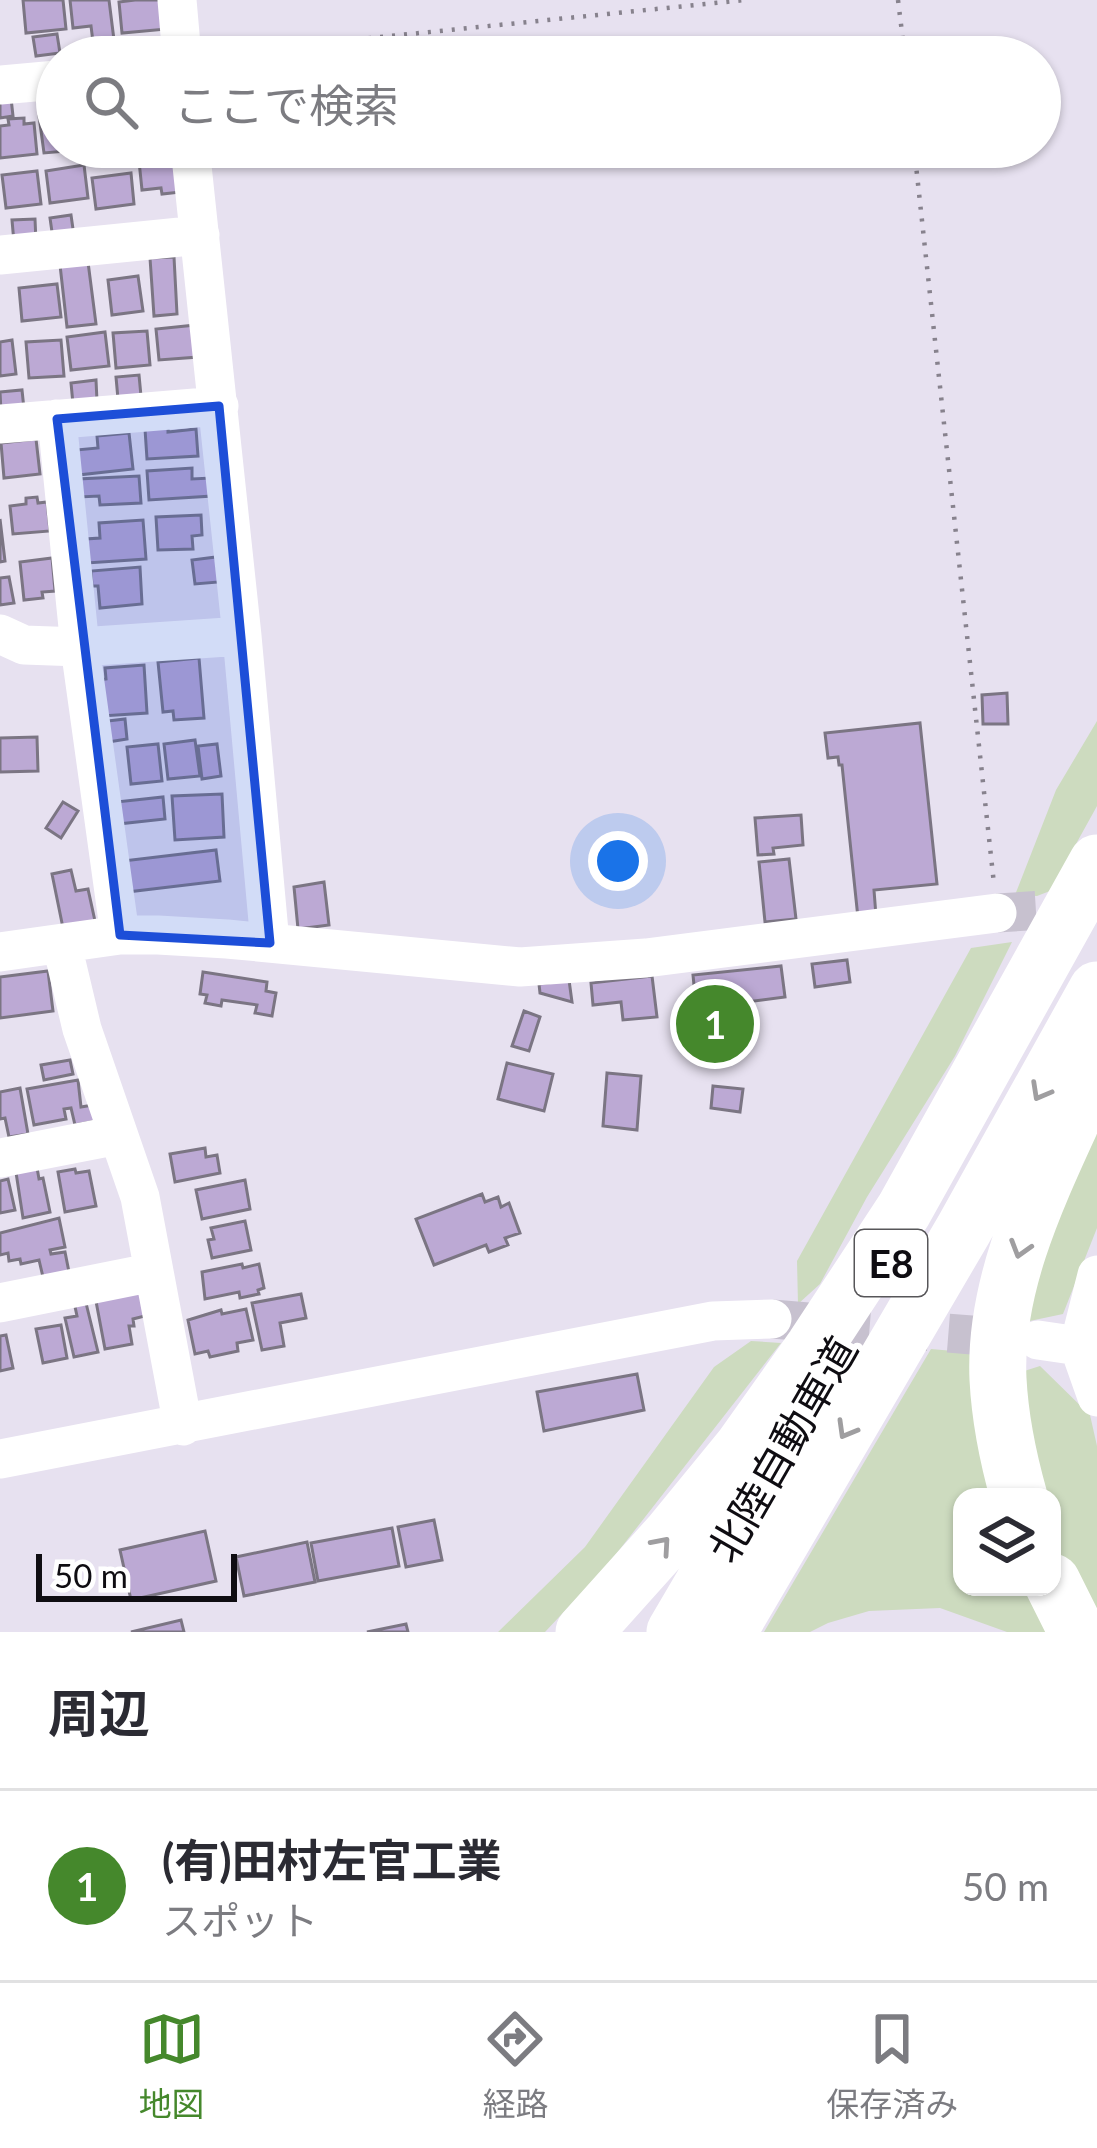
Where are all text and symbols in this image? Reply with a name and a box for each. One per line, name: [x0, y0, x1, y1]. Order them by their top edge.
search box: [36, 36, 1061, 168]
icon: search: [78, 69, 144, 135]
text: ここで検索: [174, 78, 399, 132]
your location: [588, 831, 648, 891]
pin: 1: [676, 979, 754, 1069]
one-way arrow: [1031, 1079, 1054, 1101]
road number: E8: [855, 1230, 927, 1296]
one-way arrow: [1009, 1238, 1034, 1259]
street label: 北陸自動車道: [697, 1327, 867, 1571]
one-way arrow: [838, 1417, 861, 1439]
map controls: [953, 1488, 1061, 1596]
button: layers: [953, 1488, 1061, 1596]
one-way arrow: [648, 1537, 670, 1559]
scale bar: [36, 1548, 237, 1601]
text: 50 m: [54, 1555, 128, 1595]
text: 周辺: [48, 1682, 150, 1743]
text: (有)田村左官工業: [162, 1833, 502, 1887]
text: 1: [76, 1863, 98, 1909]
text: 50 m: [962, 1863, 1049, 1909]
text: スポット: [162, 1897, 318, 1943]
tab: 地図: [139, 2006, 205, 2126]
tab: 経路: [482, 2006, 548, 2126]
tab: 保存済み: [826, 2006, 958, 2126]

